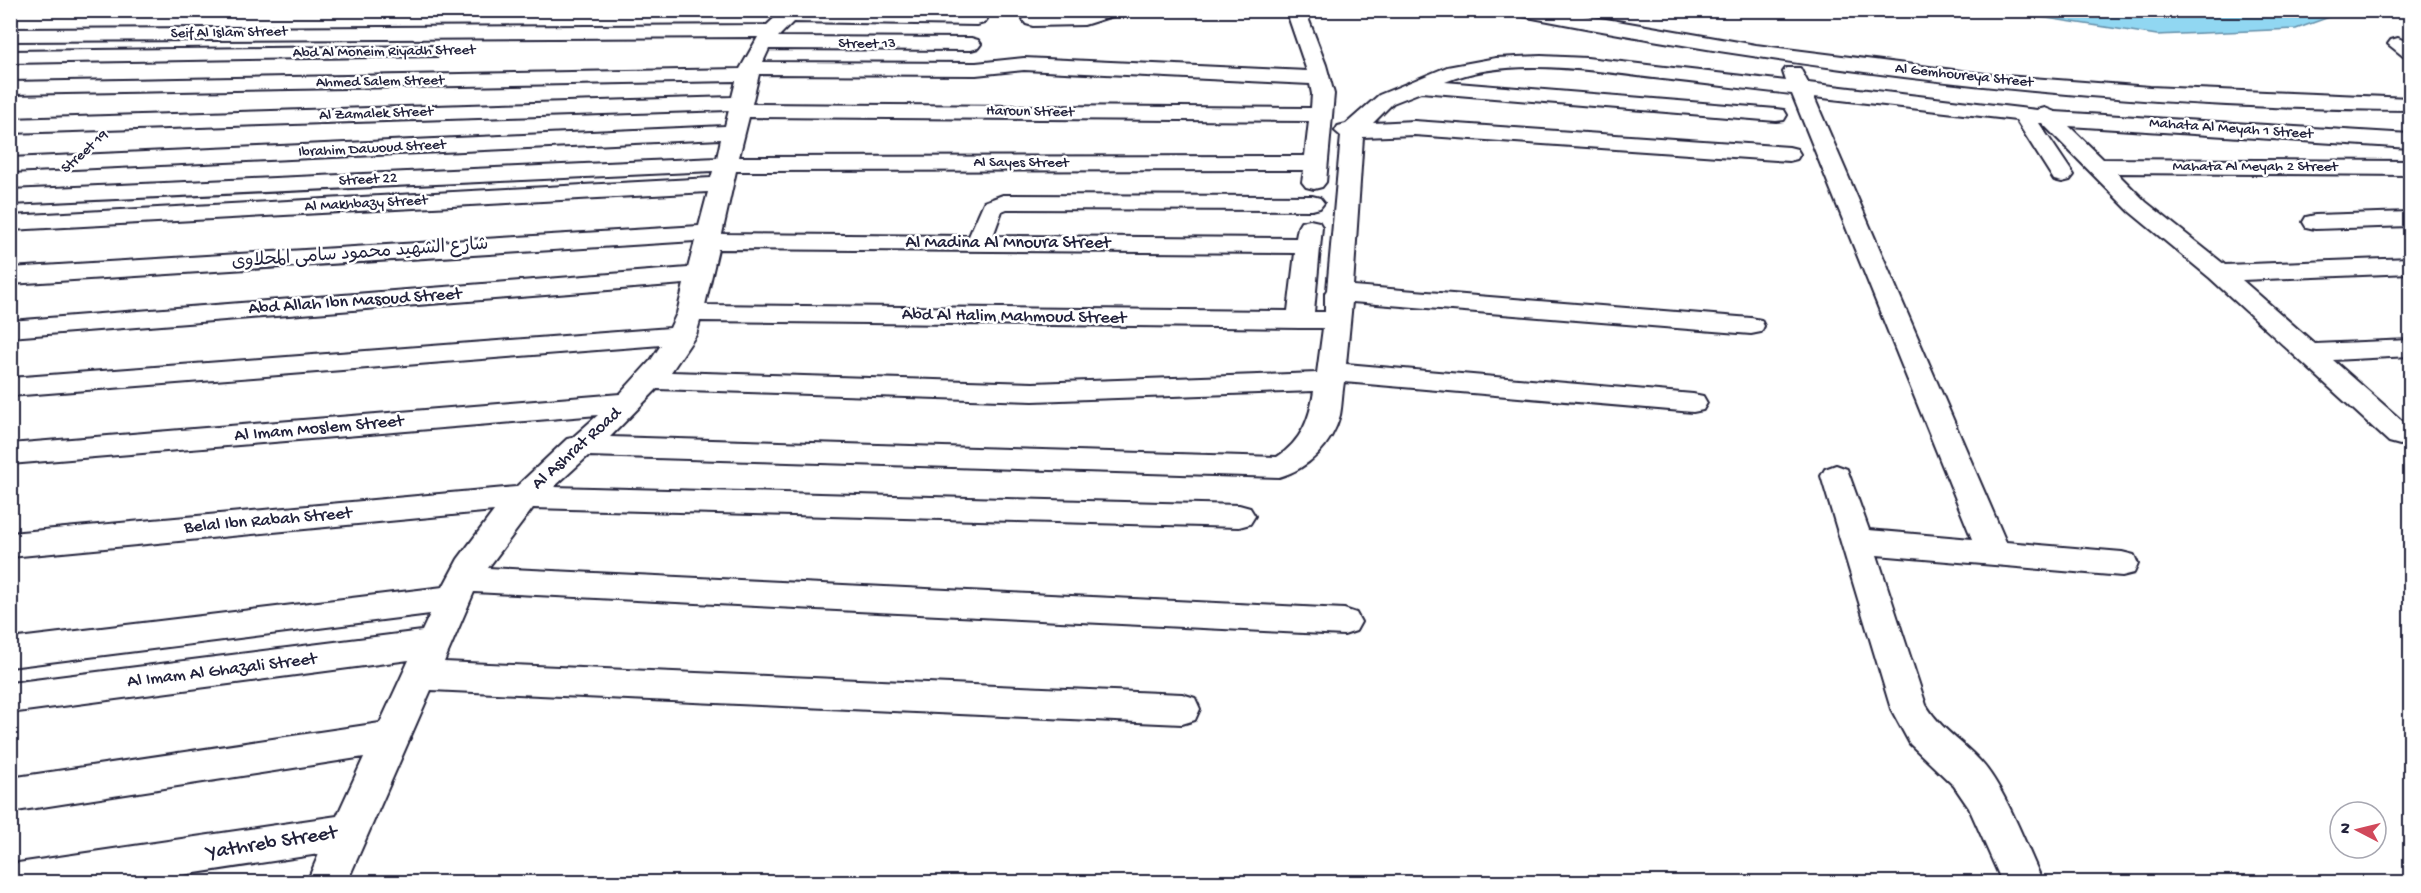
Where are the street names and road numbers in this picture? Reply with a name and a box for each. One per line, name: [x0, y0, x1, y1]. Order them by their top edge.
street label: Seif Al Islam Street: [170, 23, 289, 43]
street label: Street 13: [838, 35, 896, 53]
street label: Abd Al Moneim Riyadh Street: [293, 41, 477, 63]
street label: Al Gemhoureya Street: [1894, 60, 2036, 92]
street label: Ahmed Salem Street: [316, 72, 446, 92]
street label: Haroun Street: [986, 102, 1076, 122]
street label: Al Zamalek Street: [319, 103, 435, 125]
street label: Mahata Al Meyah 1 Street: [2149, 114, 2315, 144]
street label: Street 19: [58, 126, 113, 178]
street label: Ibrahim Dawoud Street: [298, 136, 448, 162]
street label: Al Sayes Street: [973, 154, 1070, 172]
street label: Mahata Al Meyah 2 Street: [2172, 158, 2339, 176]
street label: Street 22: [338, 169, 398, 191]
street label: Al Makhbazy Street: [304, 192, 430, 216]
street label: Al Madina Al Mnoura Street: [906, 233, 1112, 254]
street label: شارع الشهيد محمود سامى المحلاوى: [231, 235, 489, 273]
street label: Abd Allah Ibn Masoud Street: [248, 284, 464, 320]
street label: Abd Al Halim Mahmoud Street: [902, 305, 1128, 329]
street label: Al Ashrat Road: [528, 402, 627, 495]
street label: Al Imam Moslem Street: [234, 411, 406, 447]
street label: Belal Ibn Rabah Street: [182, 503, 354, 539]
street label: Al Imam Al Ghazali Street: [126, 649, 320, 693]
street label: Yathreb Street: [203, 821, 341, 867]

